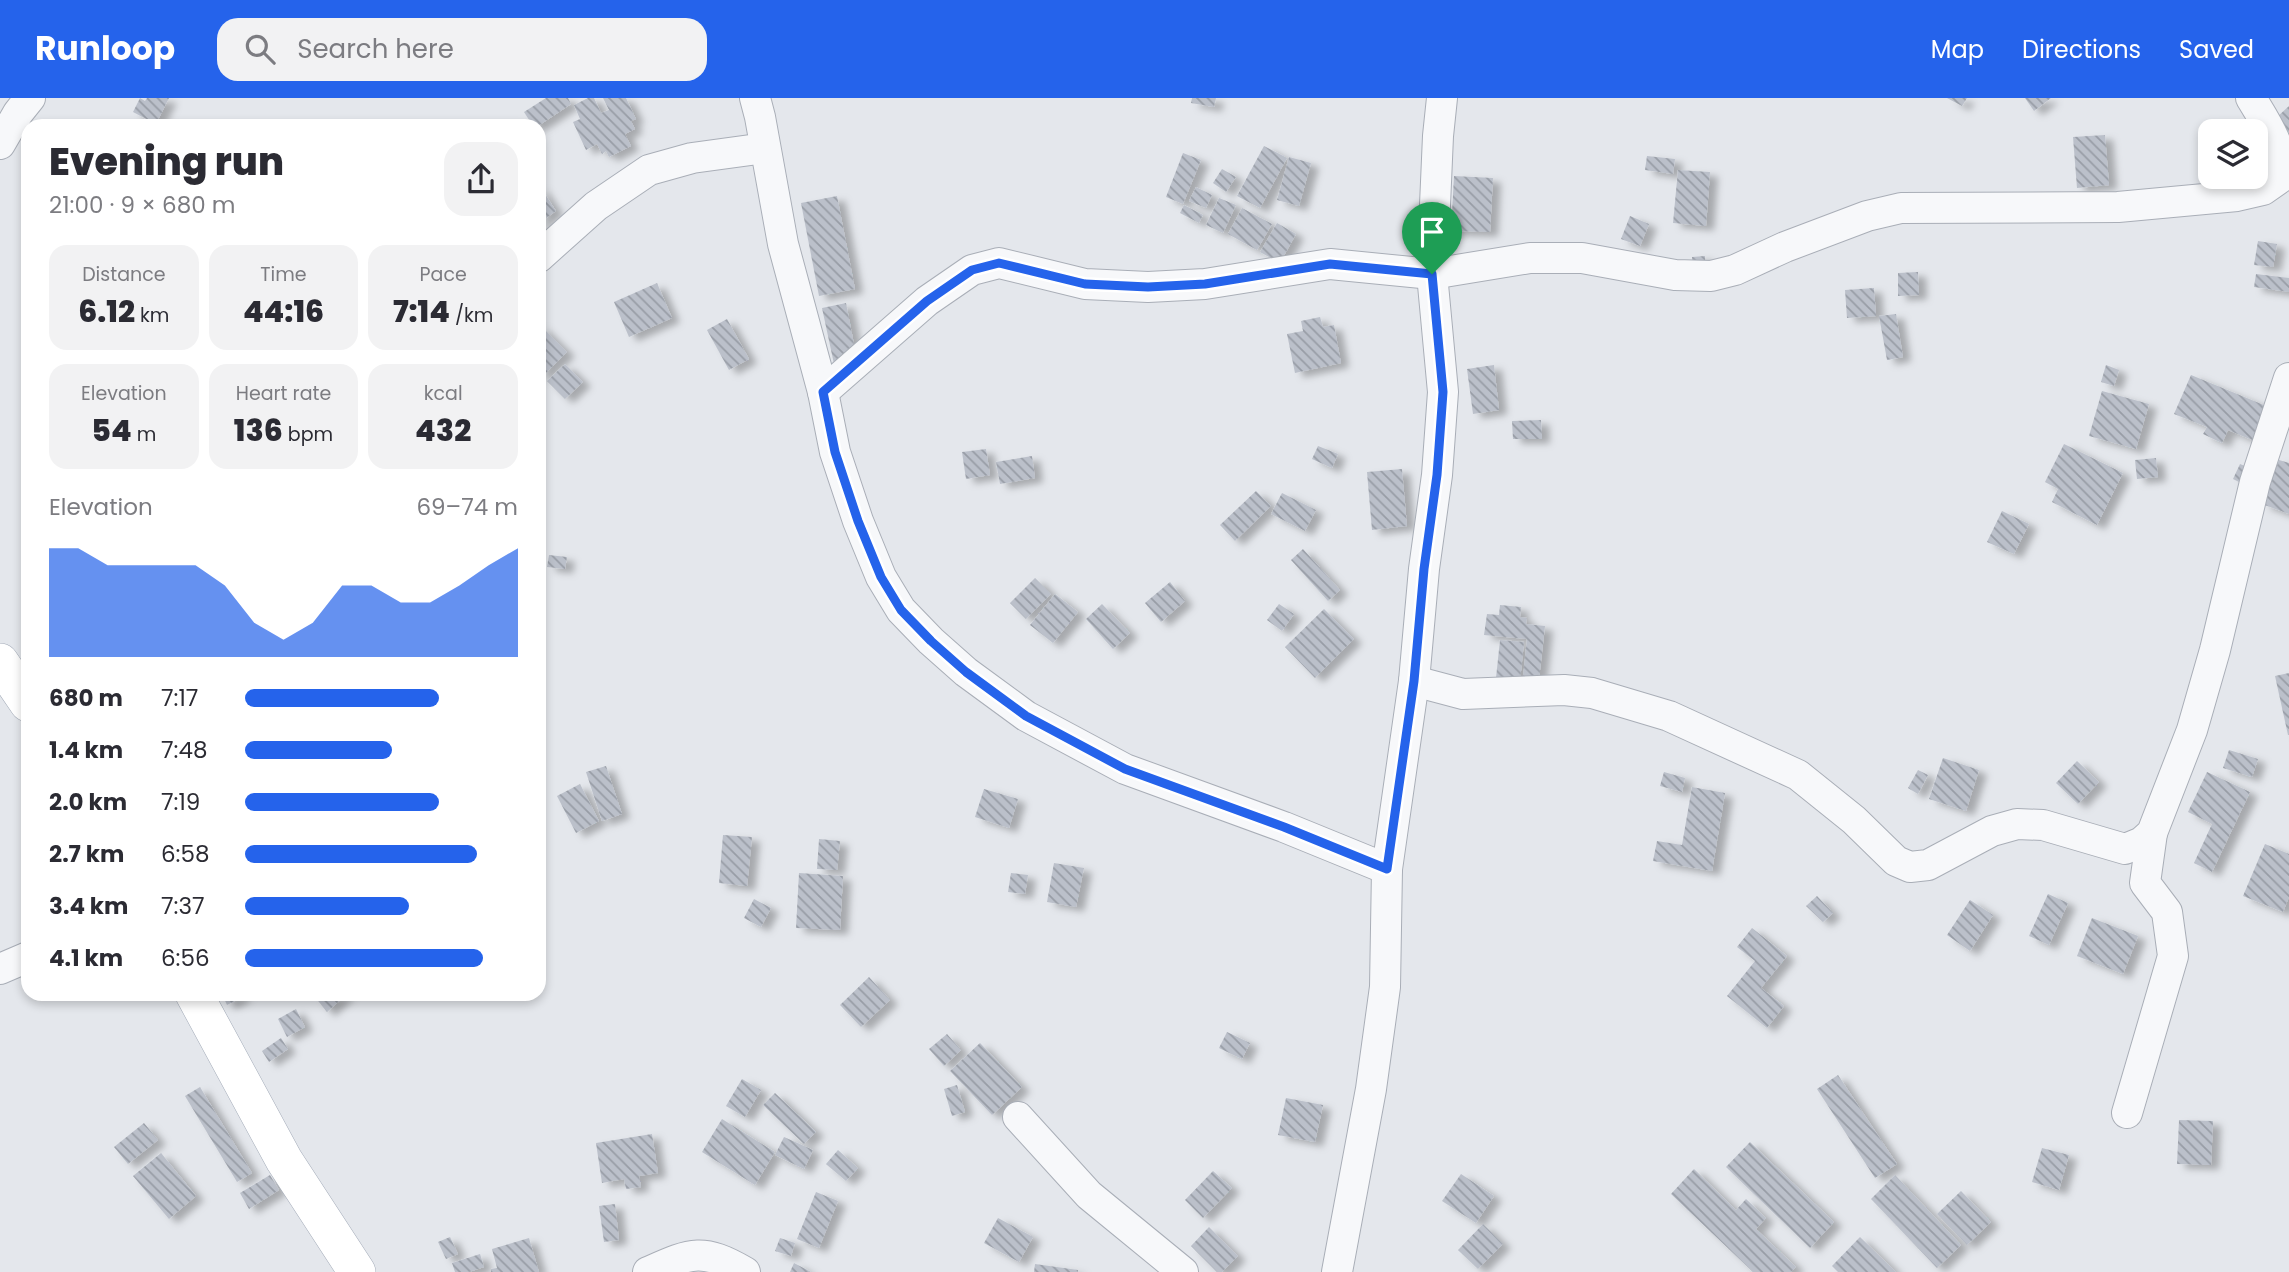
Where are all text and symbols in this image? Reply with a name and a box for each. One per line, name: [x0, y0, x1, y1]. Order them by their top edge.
search box: [217, 18, 707, 81]
text: Runloop: [35, 25, 175, 72]
icon: search: [241, 30, 279, 68]
text: Search here: [297, 31, 454, 67]
text: Map: [1931, 33, 1984, 66]
text: Directions: [2022, 33, 2141, 66]
text: Saved: [2179, 33, 2254, 66]
map controls: [2198, 119, 2268, 189]
button: layers: [2198, 119, 2268, 189]
text: Evening run: [49, 135, 284, 188]
button: share: [444, 142, 518, 216]
text: 21:00 · 9 × 680 m: [49, 189, 235, 221]
pin: [1402, 202, 1462, 274]
icon: arrive: [1413, 213, 1451, 251]
text: Distance: [82, 261, 165, 288]
text: Time: [260, 261, 307, 288]
text: Pace: [420, 261, 467, 288]
text: 6.12: [78, 290, 135, 333]
text: 44:16: [243, 290, 324, 333]
text: 7:14: [393, 290, 450, 333]
text: km: [135, 302, 169, 329]
text: /km: [450, 302, 493, 329]
text: Elevation: [81, 380, 167, 407]
text: Heart rate: [236, 380, 331, 407]
text: kcal: [424, 380, 463, 407]
text: 54: [91, 409, 132, 452]
text: 136: [234, 409, 283, 452]
text: 432: [415, 409, 471, 452]
text: m: [132, 421, 156, 448]
text: bpm: [283, 421, 333, 448]
text: Elevation: [49, 491, 153, 523]
text: 69–74 m: [416, 491, 518, 523]
text: 680 m: [49, 682, 123, 714]
text: 7:17: [161, 682, 198, 714]
text: 1.4 km: [49, 734, 123, 766]
text: 7:48: [161, 734, 207, 766]
text: 2.0 km: [49, 786, 127, 818]
text: 7:19: [161, 786, 200, 818]
text: 2.7 km: [49, 838, 124, 870]
text: 6:58: [161, 838, 209, 870]
text: 3.4 km: [49, 890, 128, 922]
text: 7:37: [161, 890, 205, 922]
text: 4.1 km: [49, 942, 123, 974]
text: 6:56: [161, 942, 210, 974]

